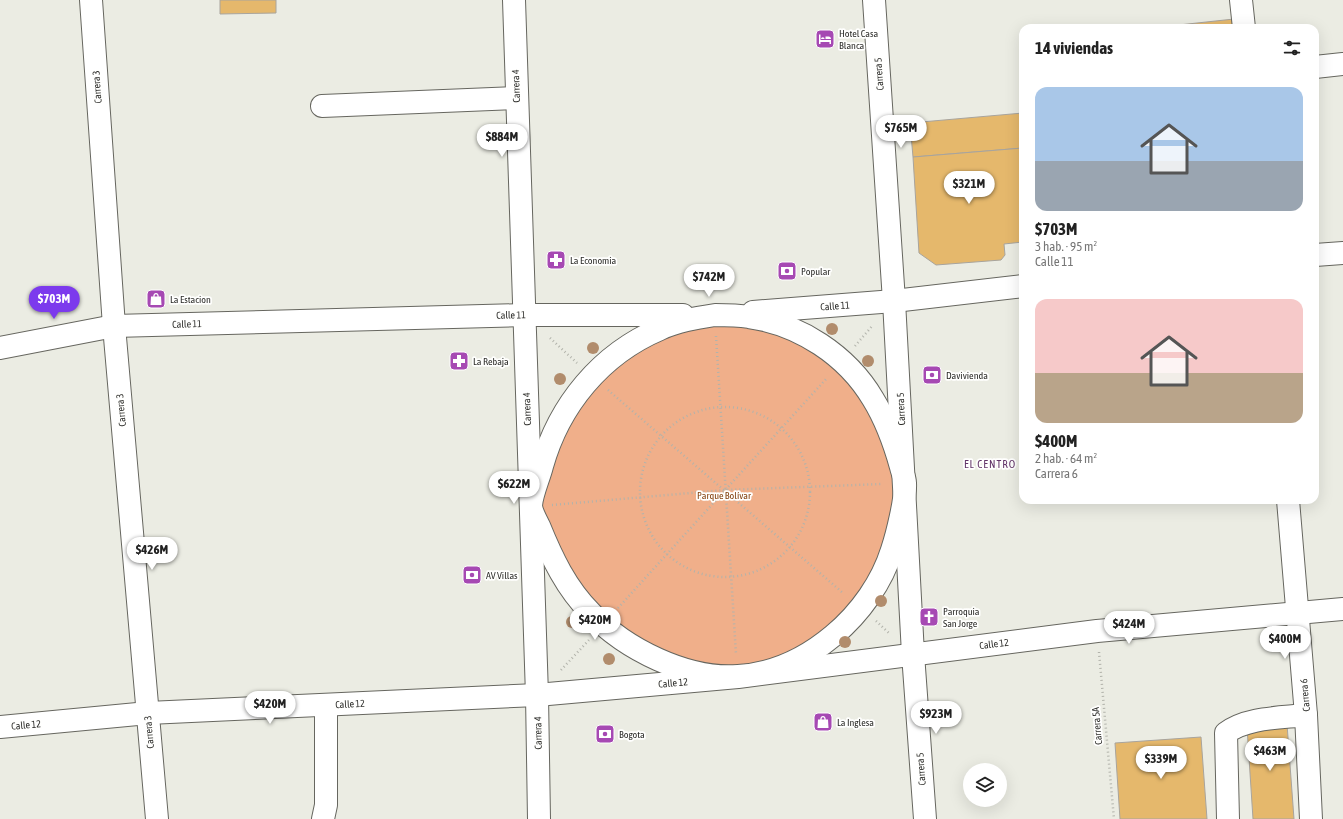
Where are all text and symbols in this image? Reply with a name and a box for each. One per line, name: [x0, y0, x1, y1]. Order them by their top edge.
hotel icon: Hotel Casa Blanca: [814, 28, 836, 50]
place label: Hotel Casa Blanca: [839, 28, 879, 51]
icon: filters: [1281, 37, 1303, 59]
text: 14 viviendas: [1035, 38, 1113, 58]
street label: Carrera 5: [872, 57, 886, 91]
street label: Carrera 4: [510, 69, 522, 103]
street label: Carrera 3: [90, 70, 104, 104]
icon: home: [1133, 113, 1205, 185]
pin: $765M: [873, 115, 929, 149]
text: $765M: [885, 120, 917, 135]
pin: $884M: [474, 124, 530, 158]
text: $884M: [486, 129, 518, 144]
pin: $321M: [941, 171, 997, 205]
text: $321M: [953, 176, 985, 191]
text: $703M: [1035, 219, 1078, 239]
text: 3 hab. · 95 m²: [1035, 239, 1097, 254]
pharmacy icon: La Economia: [545, 249, 567, 271]
text: Calle 11: [1035, 254, 1074, 269]
place label: La Economia: [570, 255, 617, 266]
bank icon: Popular: [776, 260, 798, 282]
pin: $742M: [681, 264, 737, 298]
place label: Popular: [801, 266, 831, 277]
text: $742M: [693, 269, 725, 284]
pin: $703M: [26, 286, 82, 320]
shop icon: La Estacion: [145, 288, 167, 310]
text: $703M: [38, 291, 70, 306]
place label: La Estacion: [170, 294, 211, 305]
street label: Calle 11: [820, 299, 850, 313]
street label: Calle 11: [496, 309, 526, 321]
street label: Calle 11: [172, 318, 202, 330]
icon: home: [1133, 325, 1205, 397]
pharmacy icon: La Rebaja: [448, 350, 470, 372]
place label: La Rebaja: [473, 356, 509, 367]
bank icon: Davivienda: [921, 364, 943, 386]
place label: Davivienda: [946, 370, 988, 381]
street label: Carrera 4: [521, 392, 533, 426]
street label: Carrera 5: [895, 392, 907, 426]
street label: Carrera 3: [114, 393, 128, 427]
text: $400M: [1035, 431, 1078, 451]
text: 2 hab. · 64 m²: [1035, 451, 1097, 466]
district label: EL CENTRO: [964, 458, 1016, 470]
text: Carrera 6: [1035, 466, 1078, 481]
pin: $622M: [486, 471, 542, 505]
text: $622M: [498, 476, 530, 491]
park label: Parque Bolívar: [697, 490, 752, 501]
pin: $426M: [124, 537, 180, 571]
text: $426M: [136, 542, 168, 557]
bank icon: AV Villas: [461, 564, 483, 586]
place label: AV Villas: [486, 570, 518, 581]
church icon: Parroquia San Jorge: [918, 606, 940, 628]
place label: Parroquia San Jorge: [943, 606, 980, 629]
pin: $420M: [567, 607, 623, 641]
pin: $424M: [1101, 611, 1157, 645]
text: $420M: [579, 612, 611, 627]
text: $424M: [1113, 616, 1145, 631]
pin: $400M: [1257, 626, 1313, 660]
text: $400M: [1269, 631, 1301, 646]
street label: Calle 12: [979, 637, 1010, 651]
street label: Calle 12: [658, 676, 689, 690]
street label: Carrera 6: [1298, 678, 1312, 712]
pin: $420M: [242, 691, 298, 725]
text: $420M: [254, 696, 286, 711]
street label: Calle 12: [335, 698, 365, 710]
pin: $923M: [908, 701, 964, 735]
text: $923M: [920, 706, 952, 721]
street label: Carrera 5A: [1090, 707, 1104, 745]
shop icon: La Inglesa: [812, 711, 834, 733]
street label: Carrera 3: [142, 715, 156, 749]
street label: Carrera 4: [532, 716, 544, 750]
place label: La Inglesa: [837, 717, 874, 728]
street label: Calle 12: [11, 718, 42, 732]
bank icon: Bogota: [594, 723, 616, 745]
place label: Bogota: [619, 729, 645, 740]
pin: $463M: [1242, 738, 1298, 772]
text: $463M: [1254, 743, 1286, 758]
pin: $339M: [1133, 746, 1189, 780]
text: $339M: [1145, 751, 1177, 766]
street label: Carrera 5: [914, 752, 928, 786]
map controls: [963, 763, 1007, 807]
button: layers: [963, 763, 1007, 807]

